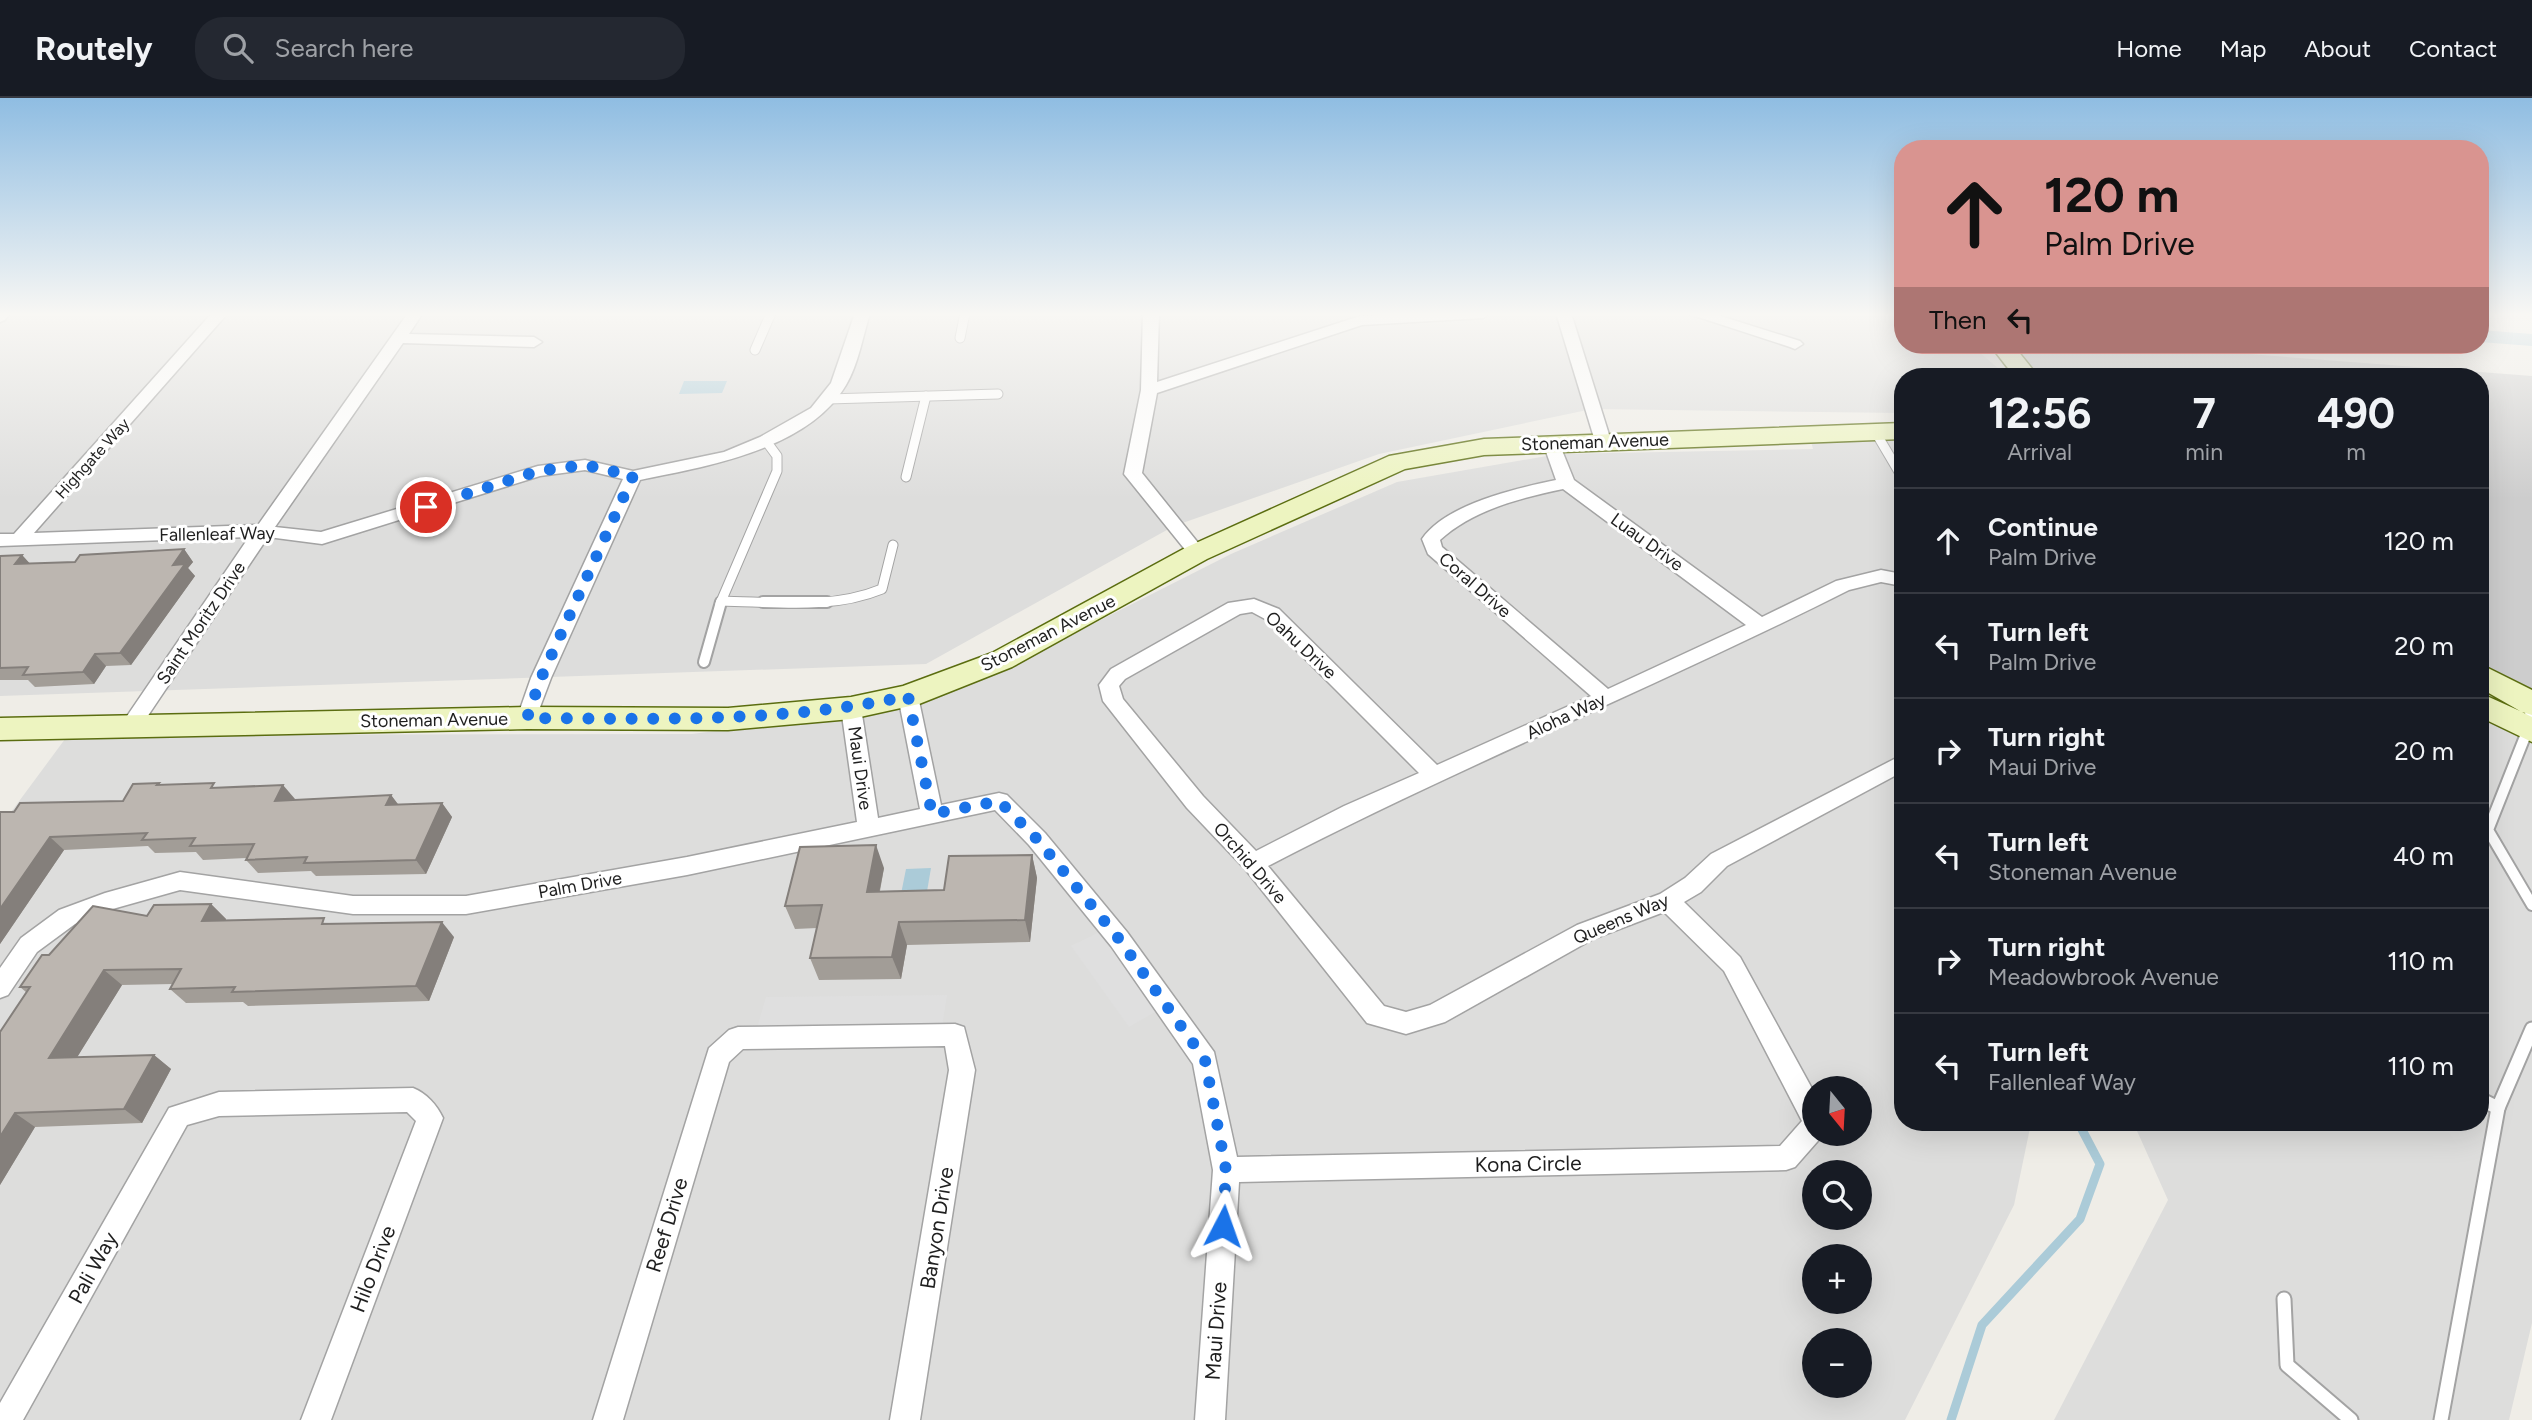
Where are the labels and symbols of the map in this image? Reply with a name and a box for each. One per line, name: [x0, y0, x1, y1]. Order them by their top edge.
street label: Highgate Way: [51, 414, 134, 502]
street label: Stoneman Avenue: [1521, 428, 1669, 456]
pin: [396, 477, 456, 537]
street label: Luau Drive: [1606, 508, 1688, 576]
street label: Fallenleaf Way: [159, 522, 276, 546]
street label: Coral Drive: [1434, 548, 1516, 623]
street label: Saint Moritz Drive: [152, 557, 250, 689]
street label: Stoneman Avenue: [977, 590, 1119, 676]
street label: Oahu Drive: [1261, 606, 1341, 684]
street label: Aloha Way: [1523, 688, 1610, 744]
street label: Stoneman Avenue: [360, 708, 508, 732]
street label: Maui Drive: [843, 725, 877, 812]
street label: Orchid Drive: [1209, 818, 1291, 908]
street label: Palm Drive: [536, 867, 624, 903]
street label: Queens Way: [1570, 889, 1673, 949]
north arrow: [1802, 1076, 1872, 1146]
street label: Kona Circle: [1474, 1150, 1582, 1177]
street label: Banyon Drive: [914, 1165, 959, 1291]
street label: Reef Drive: [640, 1175, 693, 1275]
position arrow: [1186, 1189, 1260, 1263]
street label: Hilo Drive: [345, 1222, 401, 1316]
street label: Pali Way: [63, 1227, 122, 1308]
street label: Maui Drive: [1200, 1281, 1231, 1381]

